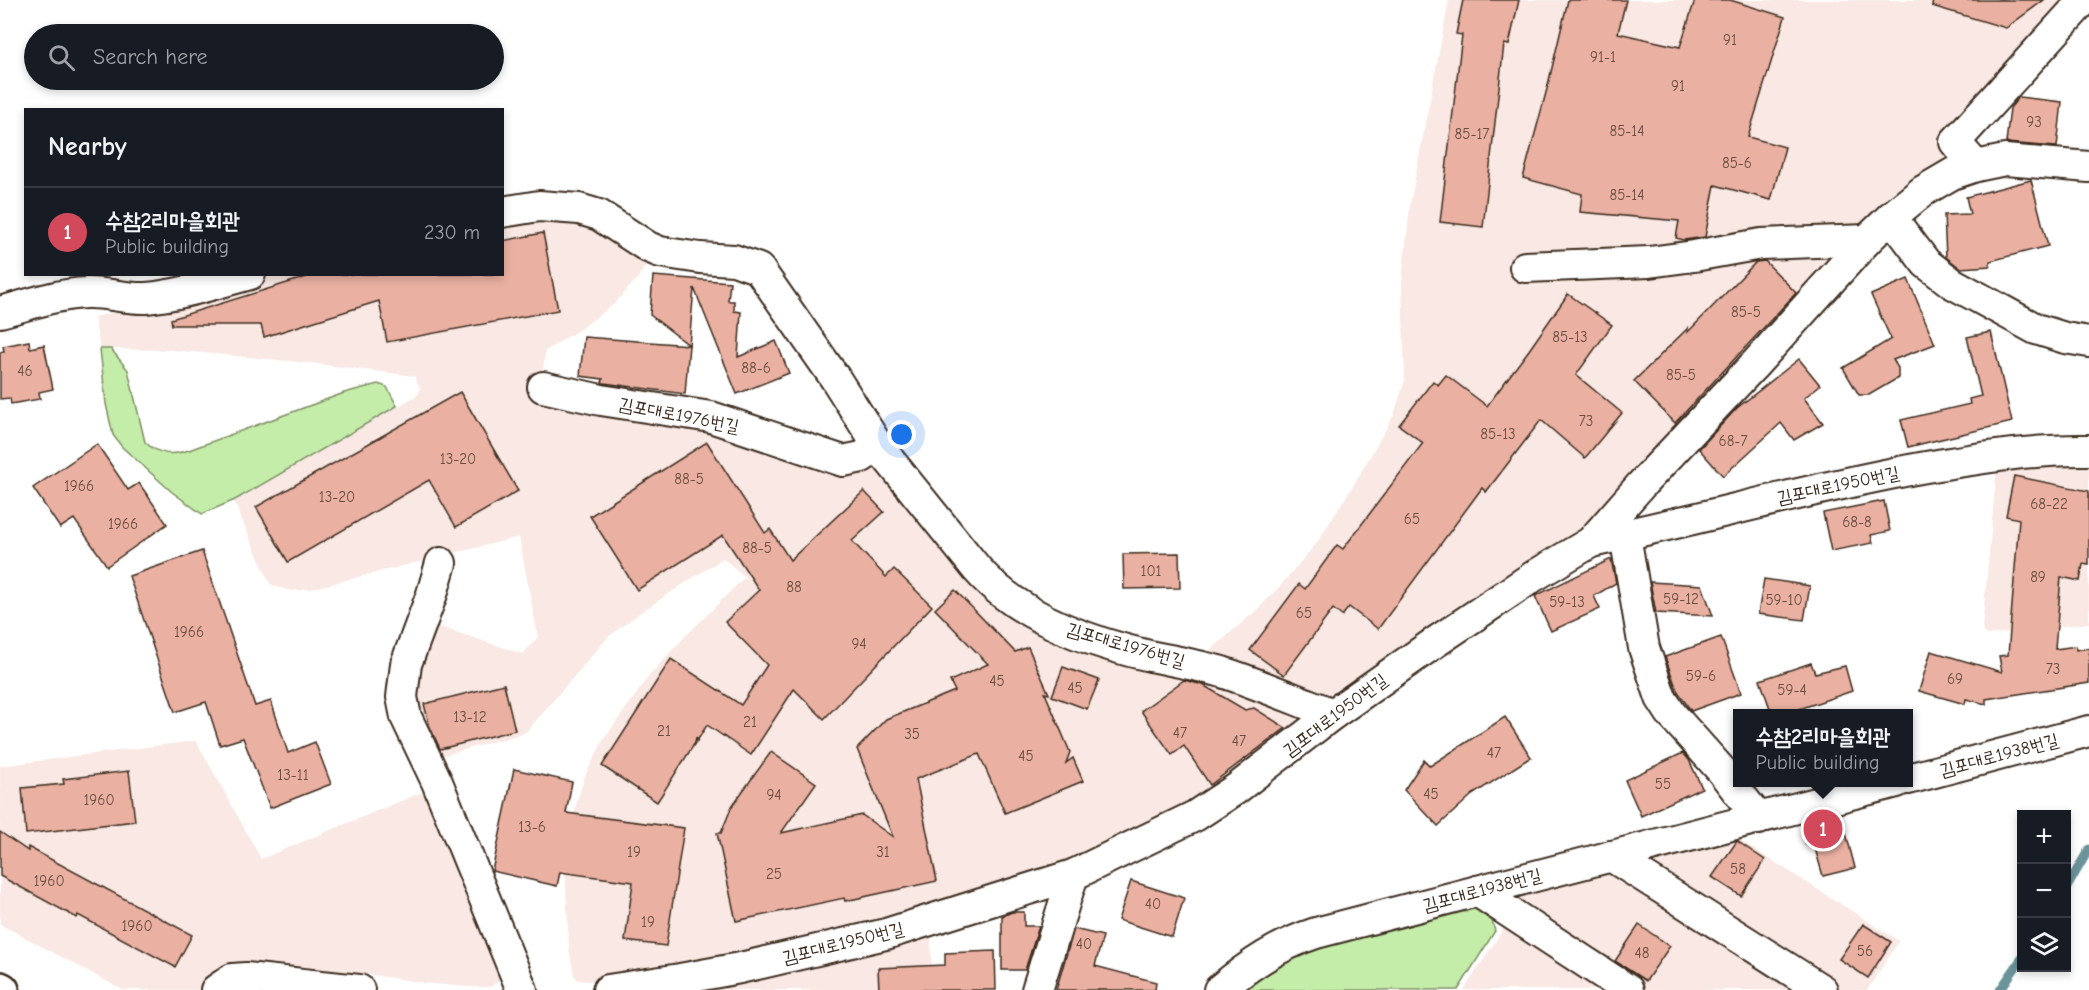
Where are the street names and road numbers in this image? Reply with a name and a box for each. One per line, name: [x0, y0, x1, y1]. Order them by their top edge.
street label: 김포대로1976번길: [617, 394, 741, 438]
street label: 김포대로1950번길: [1775, 462, 1902, 509]
street label: 김포대로1976번길: [1064, 619, 1188, 672]
street label: 김포대로1950번길: [1279, 669, 1392, 761]
street label: 김포대로1938번길: [1937, 729, 2061, 781]
street label: 김포대로1938번길: [1420, 864, 1544, 916]
street label: 김포대로1950번길: [780, 918, 906, 969]

